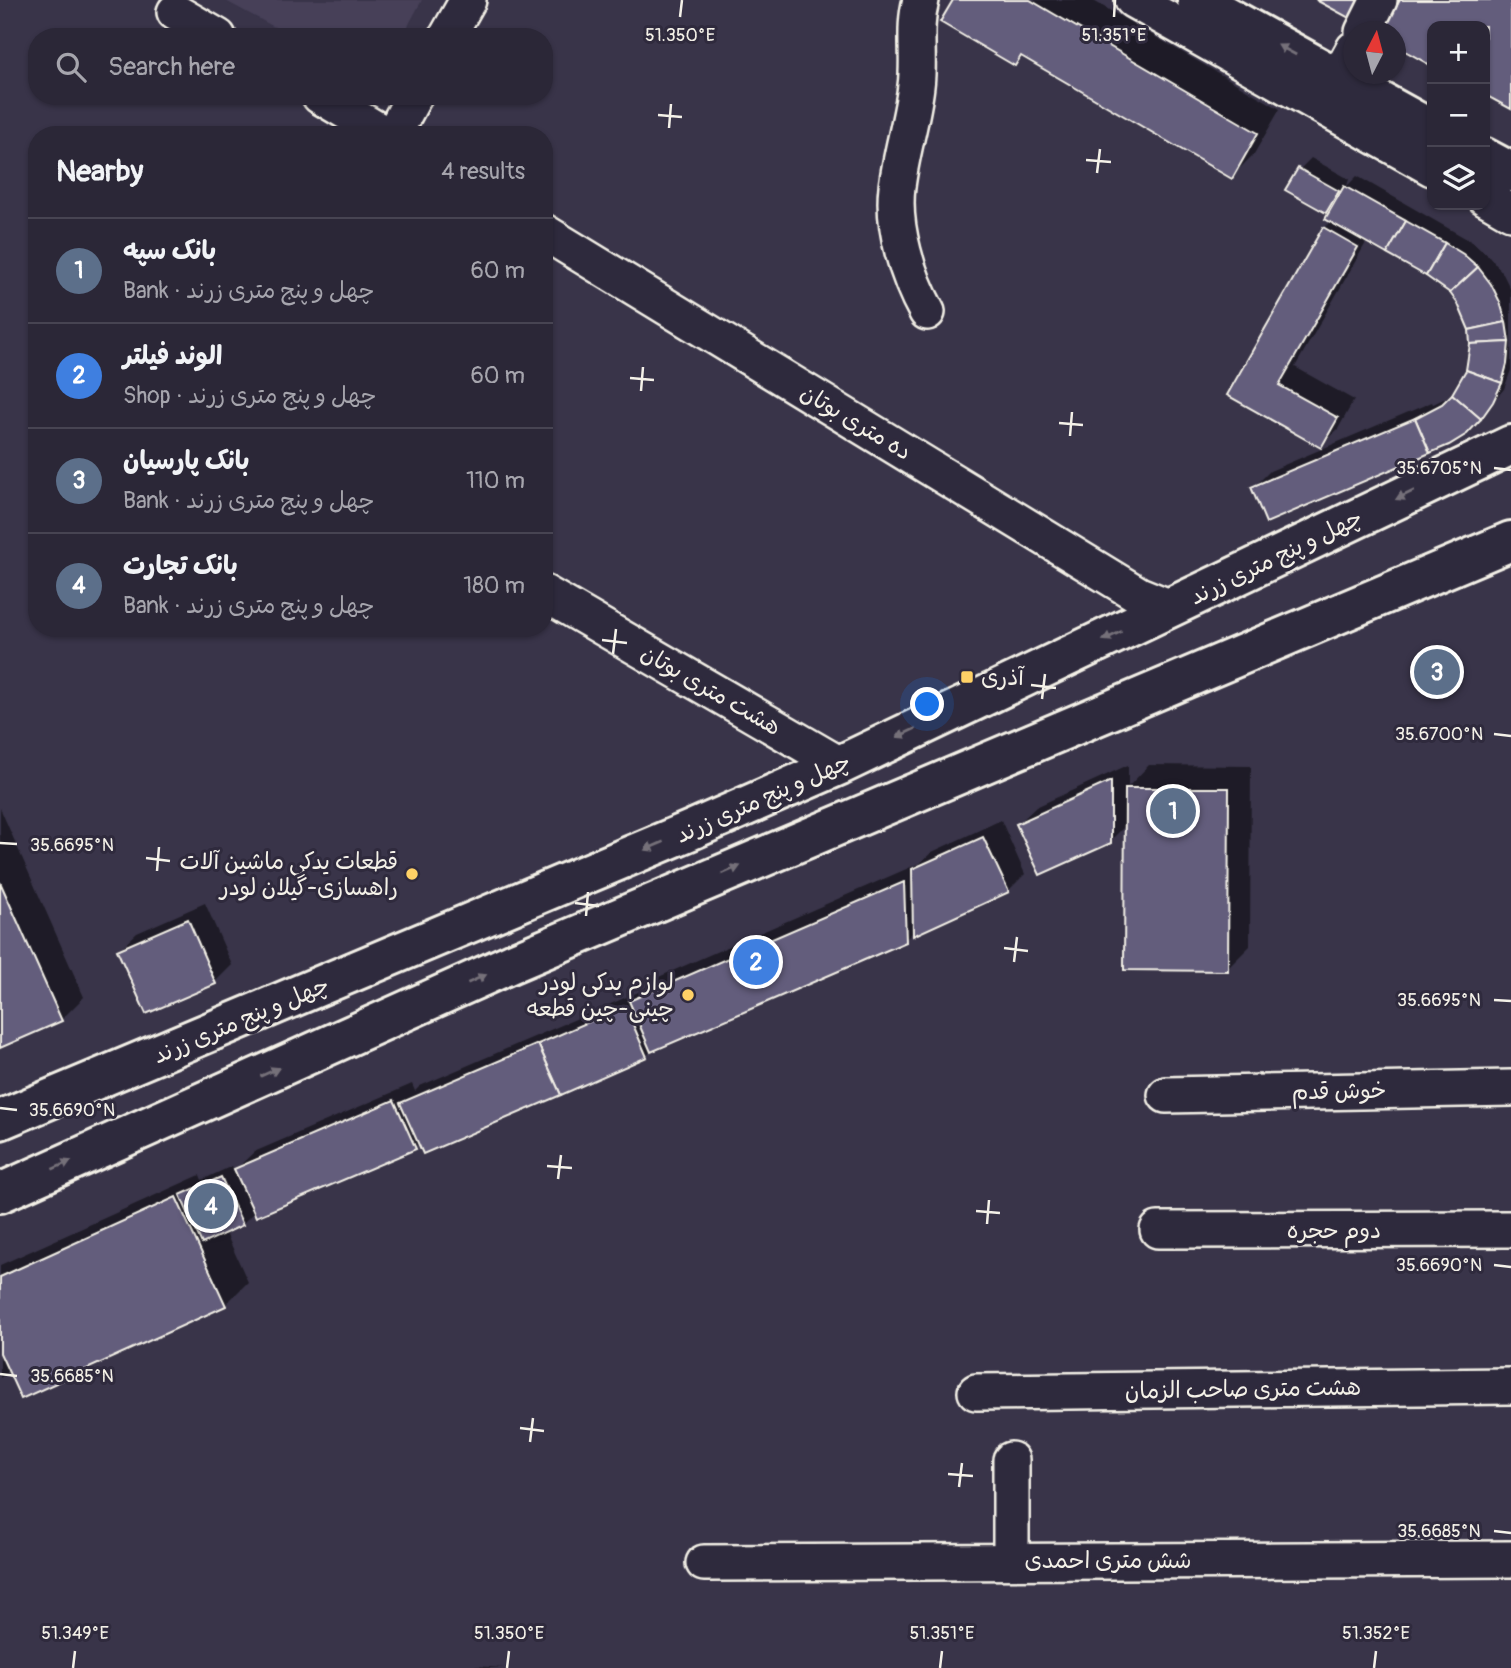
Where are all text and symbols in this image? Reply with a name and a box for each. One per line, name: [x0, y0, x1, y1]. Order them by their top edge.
north arrow: [1343, 21, 1406, 84]
map controls: [1427, 21, 1490, 210]
button: +: [1427, 21, 1490, 84]
text: 51.350°E: [645, 24, 715, 47]
text: 51.351°E: [1082, 24, 1146, 47]
search box: [28, 28, 553, 105]
one-way arrow: [1277, 44, 1297, 56]
icon: search: [52, 48, 90, 86]
text: Search here: [108, 51, 235, 83]
button: −: [1427, 84, 1490, 147]
button: layers: [1427, 147, 1490, 210]
text: Nearby: [56, 153, 143, 190]
text: 4 results: [441, 157, 525, 186]
text: بانک سپه: [123, 235, 216, 267]
text: 1: [75, 256, 84, 285]
text: 60 m: [470, 256, 525, 285]
text: Bank · چهل و پنج متری زرند: [123, 276, 375, 305]
text: الوند فیلتر: [123, 340, 222, 372]
text: 2: [73, 361, 85, 390]
text: 60 m: [470, 361, 525, 390]
street label: ده متری بوتان: [795, 378, 917, 466]
text: Shop · چهل و پنج متری زرند: [123, 381, 377, 410]
text: بانک پارسیان: [123, 445, 250, 477]
text: 35.6705°N: [1396, 457, 1482, 480]
text: 3: [73, 466, 85, 495]
text: 110 m: [466, 466, 525, 495]
text: Bank · چهل و پنج متری زرند: [123, 486, 375, 515]
one-way arrow: [1395, 490, 1415, 501]
street label: چهل و پنج متری زرند: [1185, 503, 1368, 612]
text: بانک تجارت: [123, 550, 238, 582]
text: 4: [72, 571, 86, 600]
text: 180 m: [463, 571, 525, 600]
text: Bank · چهل و پنج متری زرند: [123, 591, 375, 620]
one-way arrow: [1101, 631, 1122, 642]
street label: هشت متری بوتان: [636, 638, 786, 742]
pin: 3: [1414, 646, 1460, 698]
place label: آذری: [981, 663, 1025, 692]
marker: آذری: [959, 669, 975, 685]
your location: [910, 687, 944, 721]
text: 35.6700°N: [1395, 723, 1483, 746]
one-way arrow: [896, 728, 916, 739]
street label: چهل و پنج متری زرند: [671, 746, 855, 850]
pin: 1: [1150, 785, 1196, 837]
text: 35.6695°N: [30, 834, 114, 857]
one-way arrow: [643, 841, 664, 852]
place label: قطعات یدکی ماشین آلات راهسازی-گیلان لودر: [180, 847, 398, 902]
one-way arrow: [721, 864, 742, 875]
marker: قطعات یدکی ماشین آلات راهسازی-گیلان لودر: [404, 866, 420, 882]
pin: 2: [733, 936, 779, 988]
place label: لوازم یدکی لودر چینی-چین قطعه: [527, 968, 674, 1023]
street label: چهل و پنج متری زرند: [149, 970, 334, 1071]
one-way arrow: [467, 973, 487, 985]
marker: لوازم یدکی لودر چینی-چین قطعه: [680, 987, 696, 1003]
text: 35.6695°N: [1397, 989, 1481, 1012]
one-way arrow: [260, 1066, 280, 1078]
street label: خوش قدم: [1291, 1076, 1387, 1109]
text: 35.6690°N: [29, 1099, 115, 1122]
one-way arrow: [52, 1159, 72, 1171]
pin: 4: [188, 1180, 234, 1232]
street label: دوم حجره: [1287, 1216, 1381, 1248]
text: 35.6690°N: [1396, 1254, 1482, 1277]
text: 35.6685°N: [30, 1365, 114, 1388]
street label: هشت متری صاحب الزمان: [1125, 1372, 1361, 1406]
text: 35.6685°N: [1397, 1520, 1481, 1543]
street label: شش متری احمدی: [1024, 1546, 1192, 1575]
text: 51.349°E: [41, 1622, 109, 1645]
text: 51.350°E: [474, 1622, 544, 1645]
text: 51.351°E: [910, 1622, 974, 1645]
text: 51.352°E: [1342, 1622, 1410, 1645]

